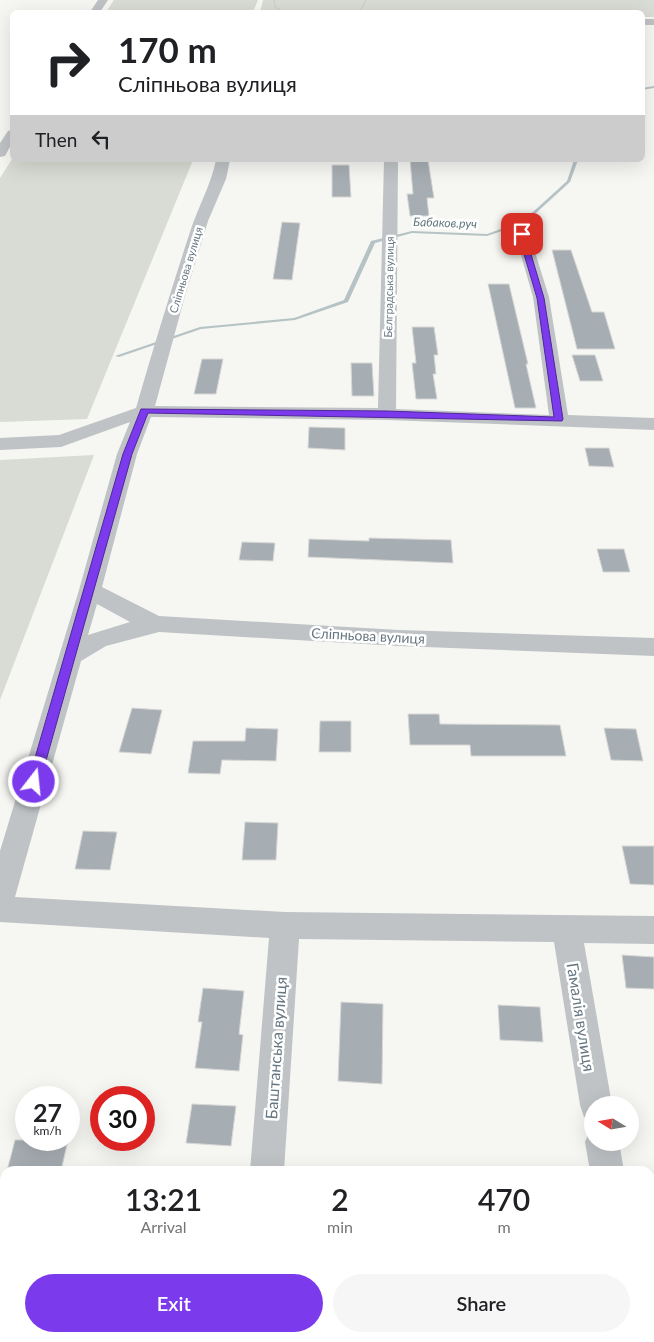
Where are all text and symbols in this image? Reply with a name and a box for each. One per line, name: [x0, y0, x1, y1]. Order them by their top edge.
text: 170 m: [118, 28, 217, 70]
icon: right: [35, 30, 100, 95]
text: Сліпньова вулиця: [118, 70, 297, 97]
icon: left: [87, 125, 115, 153]
text: Then: [35, 128, 77, 151]
pin: [501, 213, 543, 255]
water label: Бабаков.руч: [413, 214, 477, 231]
icon: arrive: [508, 220, 536, 248]
street label: Сліпньова вулиця: [166, 225, 205, 314]
street label: Бєлградська вулиця: [381, 236, 396, 338]
street label: Сліпньова вулиця: [311, 624, 425, 647]
position arrow: [7, 755, 59, 807]
street label: Гамалія вулиця: [564, 961, 599, 1073]
street label: Баштанська вулиця: [261, 976, 290, 1120]
speed limit sign: 30: [90, 1086, 155, 1151]
north arrow: [584, 1096, 639, 1151]
map controls: [584, 1096, 639, 1151]
text: 27: [33, 1097, 62, 1127]
text: km/h: [33, 1123, 62, 1138]
text: 13:21: [125, 1181, 202, 1217]
text: 2: [331, 1181, 349, 1217]
text: 470: [478, 1181, 530, 1217]
text: Arrival: [140, 1217, 187, 1236]
text: min: [327, 1217, 353, 1236]
text: m: [497, 1217, 511, 1236]
button: Exit: [25, 1274, 323, 1332]
button: Share: [333, 1274, 630, 1332]

